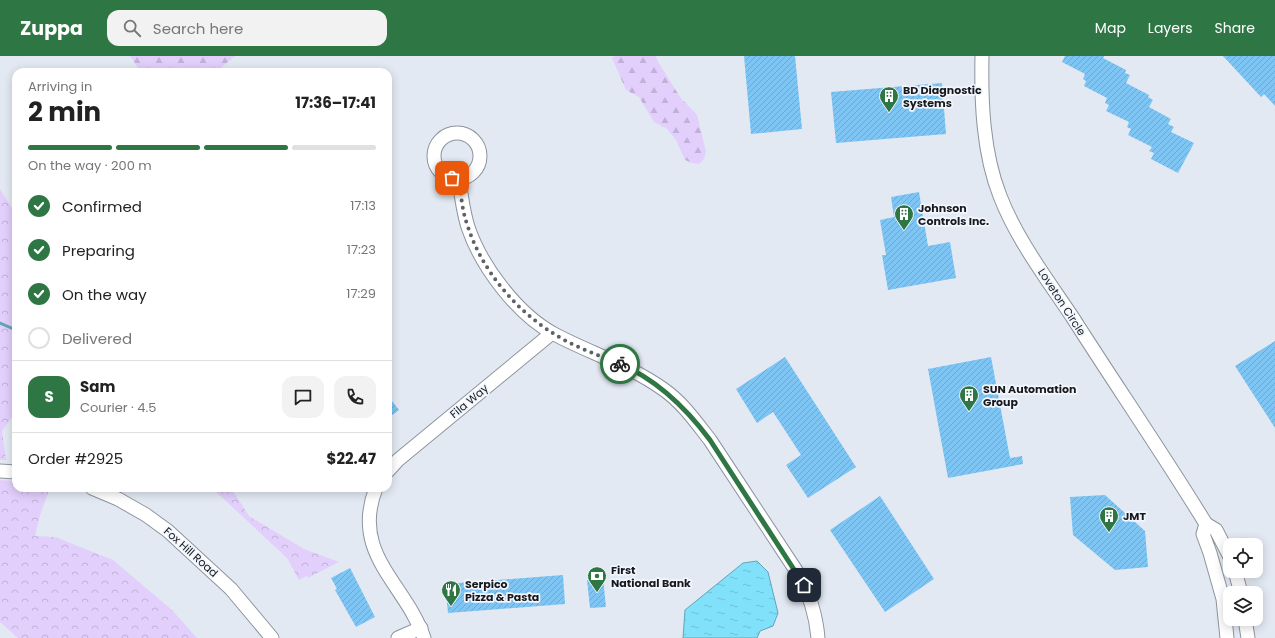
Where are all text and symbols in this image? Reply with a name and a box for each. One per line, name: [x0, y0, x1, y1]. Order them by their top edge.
search box: [107, 10, 387, 46]
text: Zuppa: [20, 15, 83, 42]
icon: search: [121, 17, 143, 39]
text: Search here: [153, 18, 243, 39]
text: Map: [1095, 18, 1126, 38]
text: Layers: [1148, 18, 1192, 38]
text: Share: [1214, 18, 1255, 38]
text: Arriving in: [28, 77, 92, 96]
place label: BD Diagnostic Systems: [903, 82, 982, 111]
building icon: BD Diagnostic Systems: [878, 85, 900, 113]
text: 17:36–17:41: [295, 92, 376, 113]
text: 2 min: [28, 94, 101, 130]
text: On the way · 200 m: [28, 156, 152, 175]
pin: [435, 161, 469, 195]
icon: bag: [441, 167, 463, 189]
icon: check: [28, 195, 50, 217]
text: Confirmed: [62, 196, 142, 217]
text: 17:13: [350, 196, 376, 215]
place label: Johnson Controls Inc.: [918, 200, 989, 229]
building icon: Johnson Controls Inc.: [893, 203, 915, 231]
icon: check: [28, 239, 50, 261]
text: Preparing: [62, 240, 135, 261]
text: 17:23: [347, 240, 376, 259]
street label: Loveton Circle: [1034, 265, 1090, 339]
icon: check: [28, 283, 50, 305]
text: On the way: [62, 284, 147, 305]
text: 17:29: [346, 284, 376, 303]
text: Delivered: [62, 328, 132, 349]
courier: [600, 344, 640, 384]
icon: bike: [609, 353, 631, 375]
text: Sam: [80, 376, 115, 397]
button: chat: [282, 376, 324, 418]
button: phone: [334, 376, 376, 418]
street label: Fila Way: [446, 380, 492, 422]
place label: SUN Automation Group: [983, 381, 1076, 410]
building icon: SUN Automation Group: [958, 384, 980, 412]
text: S: [44, 386, 54, 407]
text: Courier · 4.5: [80, 398, 156, 417]
text: Order #2925: [28, 448, 123, 469]
text: $22.47: [327, 448, 376, 469]
building icon: JMT: [1098, 505, 1120, 533]
place label: JMT: [1123, 508, 1146, 524]
street label: Fox Hill Road: [160, 523, 222, 581]
map controls: [1223, 538, 1263, 626]
button: locate: [1223, 538, 1263, 578]
place label: First National Bank: [611, 562, 691, 591]
bank icon: First National Bank: [586, 565, 608, 593]
pin: [787, 568, 821, 602]
icon: home: [793, 574, 815, 596]
place label: Serpico Pizza & Pasta: [465, 576, 539, 605]
restaurant icon: Serpico Pizza & Pasta: [440, 579, 462, 607]
button: layers: [1223, 586, 1263, 626]

